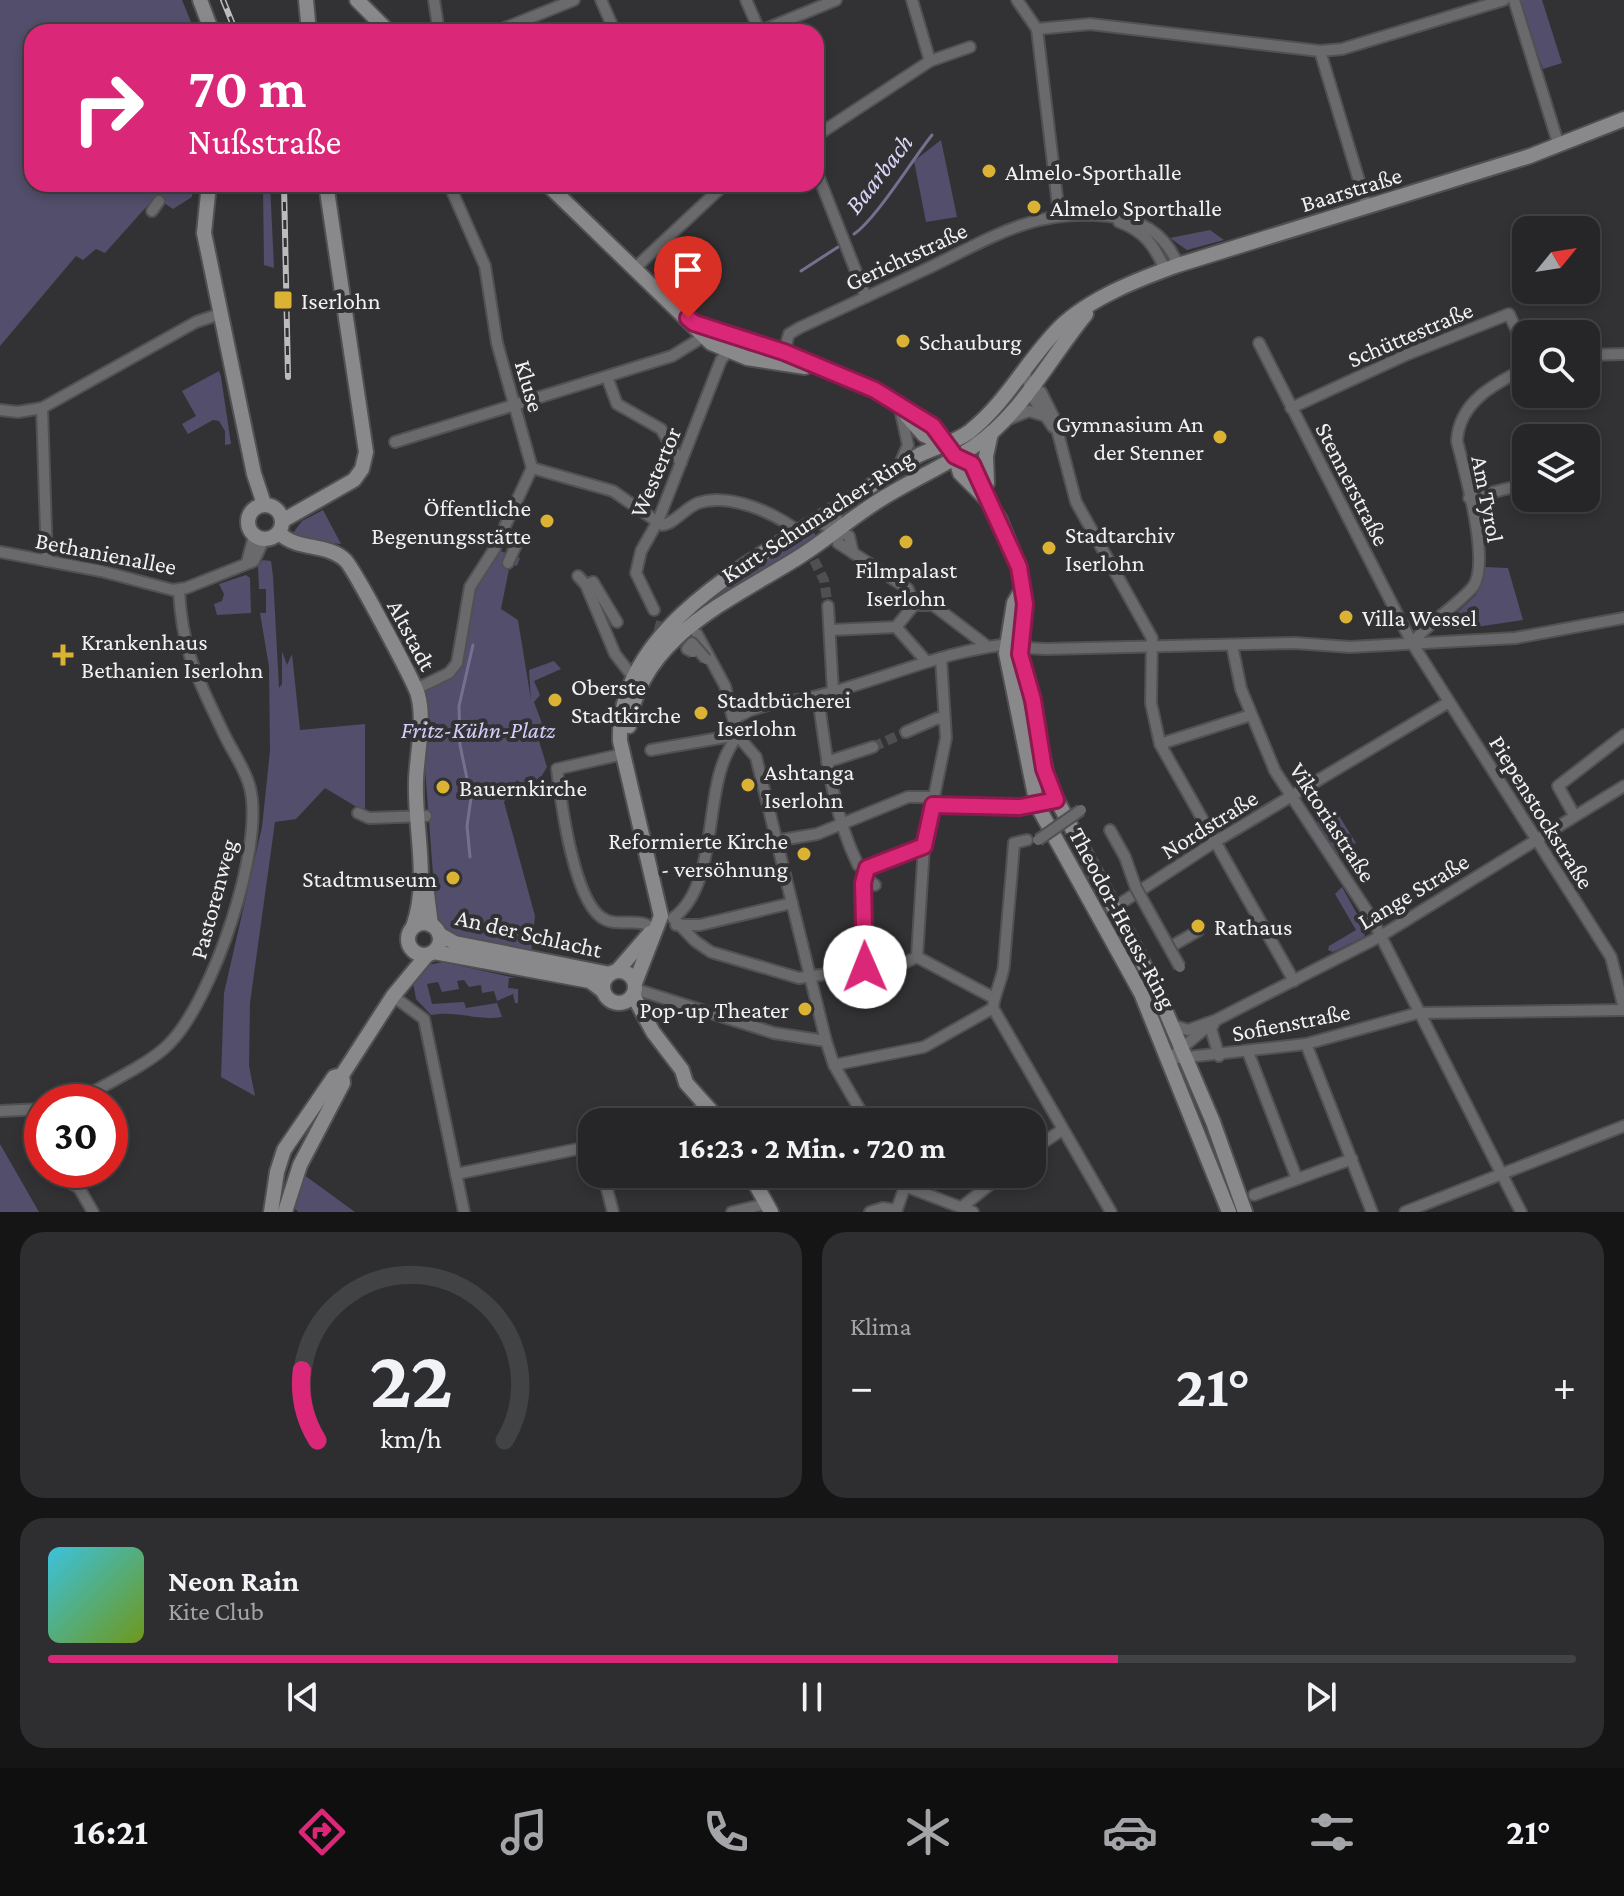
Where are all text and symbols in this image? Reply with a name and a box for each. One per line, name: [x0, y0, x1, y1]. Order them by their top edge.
icon: right: [56, 56, 160, 160]
text: 70 m: [188, 57, 307, 119]
text: Nußstraße: [188, 122, 341, 162]
water label: Baarbach: [839, 128, 919, 220]
place label: Almelo-Sporthalle: [1005, 158, 1181, 185]
street label: Baarstraße: [1297, 161, 1405, 217]
marker: Almelo-Sporthalle: [980, 162, 998, 180]
place label: Almelo Sporthalle: [1050, 194, 1222, 221]
marker: Almelo Sporthalle: [1025, 198, 1043, 216]
street label: Gerichtstraße: [841, 216, 971, 296]
north arrow: [1512, 216, 1600, 304]
map controls: [1512, 216, 1600, 512]
pin: [654, 236, 722, 318]
icon: arrive: [666, 248, 710, 292]
place label: Iserlohn: [301, 287, 381, 314]
marker: Iserlohn: [272, 289, 294, 311]
street label: Schüttestraße: [1343, 296, 1477, 372]
button: search: [1512, 320, 1600, 408]
place label: Schauburg: [919, 328, 1022, 355]
marker: Schauburg: [894, 332, 912, 350]
street label: Kluse: [510, 357, 550, 415]
place label: Gymnasium An der Stenner: [1056, 410, 1204, 465]
street label: Stennerstraße: [1310, 418, 1396, 550]
street label: Westertor: [624, 422, 686, 521]
button: layers: [1512, 424, 1600, 512]
marker: Gymnasium An der Stenner: [1211, 428, 1229, 446]
street label: Kurt-Schumacher-Ring: [716, 444, 918, 588]
street label: Am Tyrol: [1466, 453, 1510, 545]
place label: Öffentliche Begenungsstätte: [371, 494, 531, 549]
marker: Öffentliche Begenungsstätte: [538, 512, 556, 530]
place label: Stadtarchiv Iserlohn: [1065, 521, 1176, 576]
street label: Bethanienallee: [33, 526, 179, 580]
marker: Filmpalast Iserlohn: [897, 533, 915, 551]
marker: Stadtarchiv Iserlohn: [1040, 539, 1058, 557]
place label: Filmpalast Iserlohn: [855, 556, 958, 611]
street label: Altstadt: [382, 595, 442, 676]
place label: Villa Wessel: [1362, 604, 1477, 631]
marker: Villa Wessel: [1337, 608, 1355, 626]
place label: Krankenhaus Bethanien Iserlohn: [81, 628, 263, 683]
marker: Krankenhaus Bethanien Iserlohn: [52, 644, 74, 666]
place label: Oberste Stadtkirche: [571, 673, 681, 728]
place label: Stadtbücherei Iserlohn: [717, 686, 851, 741]
marker: Oberste Stadtkirche: [546, 691, 564, 709]
marker: Stadtbücherei Iserlohn: [692, 704, 710, 722]
park label: Fritz-Kühn-Platz: [401, 716, 556, 743]
street label: Piepenstockstraße: [1484, 730, 1600, 894]
street label: Viktoriastraße: [1284, 757, 1382, 887]
place label: Ashtanga Iserlohn: [764, 758, 854, 813]
place label: Bauernkirche: [459, 774, 587, 801]
marker: Ashtanga Iserlohn: [739, 776, 757, 794]
marker: Bauernkirche: [434, 778, 452, 796]
street label: Nordstraße: [1156, 784, 1262, 864]
street label: Theodor-Heuss-Ring: [1064, 823, 1182, 1013]
place label: Reformierte Kirche - versöhnung: [608, 827, 788, 882]
street label: Pastorenweg: [184, 836, 242, 962]
marker: Reformierte Kirche - versöhnung: [795, 845, 813, 863]
street label: Lange Straße: [1353, 847, 1473, 935]
place label: Stadtmuseum: [302, 865, 437, 892]
marker: Stadtmuseum: [444, 869, 462, 887]
street label: An der Schlacht: [453, 903, 606, 963]
place label: Rathaus: [1214, 913, 1292, 940]
marker: Rathaus: [1189, 917, 1207, 935]
position arrow: [823, 925, 907, 1009]
place label: Pop-up Theater: [640, 996, 789, 1023]
street label: Sofienstraße: [1230, 997, 1352, 1047]
marker: Pop-up Theater: [796, 1000, 814, 1018]
speed limit sign: 30: [24, 1084, 128, 1188]
text: 16:23 · 2 Min. · 720 m: [678, 1131, 946, 1164]
text: Klima: [850, 1312, 912, 1341]
text: 22: [369, 1332, 453, 1425]
text: 21°: [1176, 1352, 1250, 1419]
text: −: [850, 1362, 873, 1410]
text: +: [1553, 1362, 1576, 1410]
text: km/h: [380, 1422, 442, 1454]
text: Neon Rain: [168, 1564, 299, 1597]
text: Kite Club: [168, 1597, 264, 1626]
icon: previous: [281, 1675, 325, 1719]
icon: pause: [790, 1675, 834, 1719]
icon: next: [1299, 1675, 1343, 1719]
icon: directions: [294, 1804, 350, 1860]
icon: music: [496, 1804, 552, 1860]
icon: phone: [698, 1804, 754, 1860]
icon: climate: [900, 1804, 956, 1860]
icon: car: [1102, 1804, 1158, 1860]
icon: filters: [1304, 1804, 1360, 1860]
text: 16:21: [73, 1812, 148, 1852]
text: 21°: [1506, 1812, 1551, 1852]

